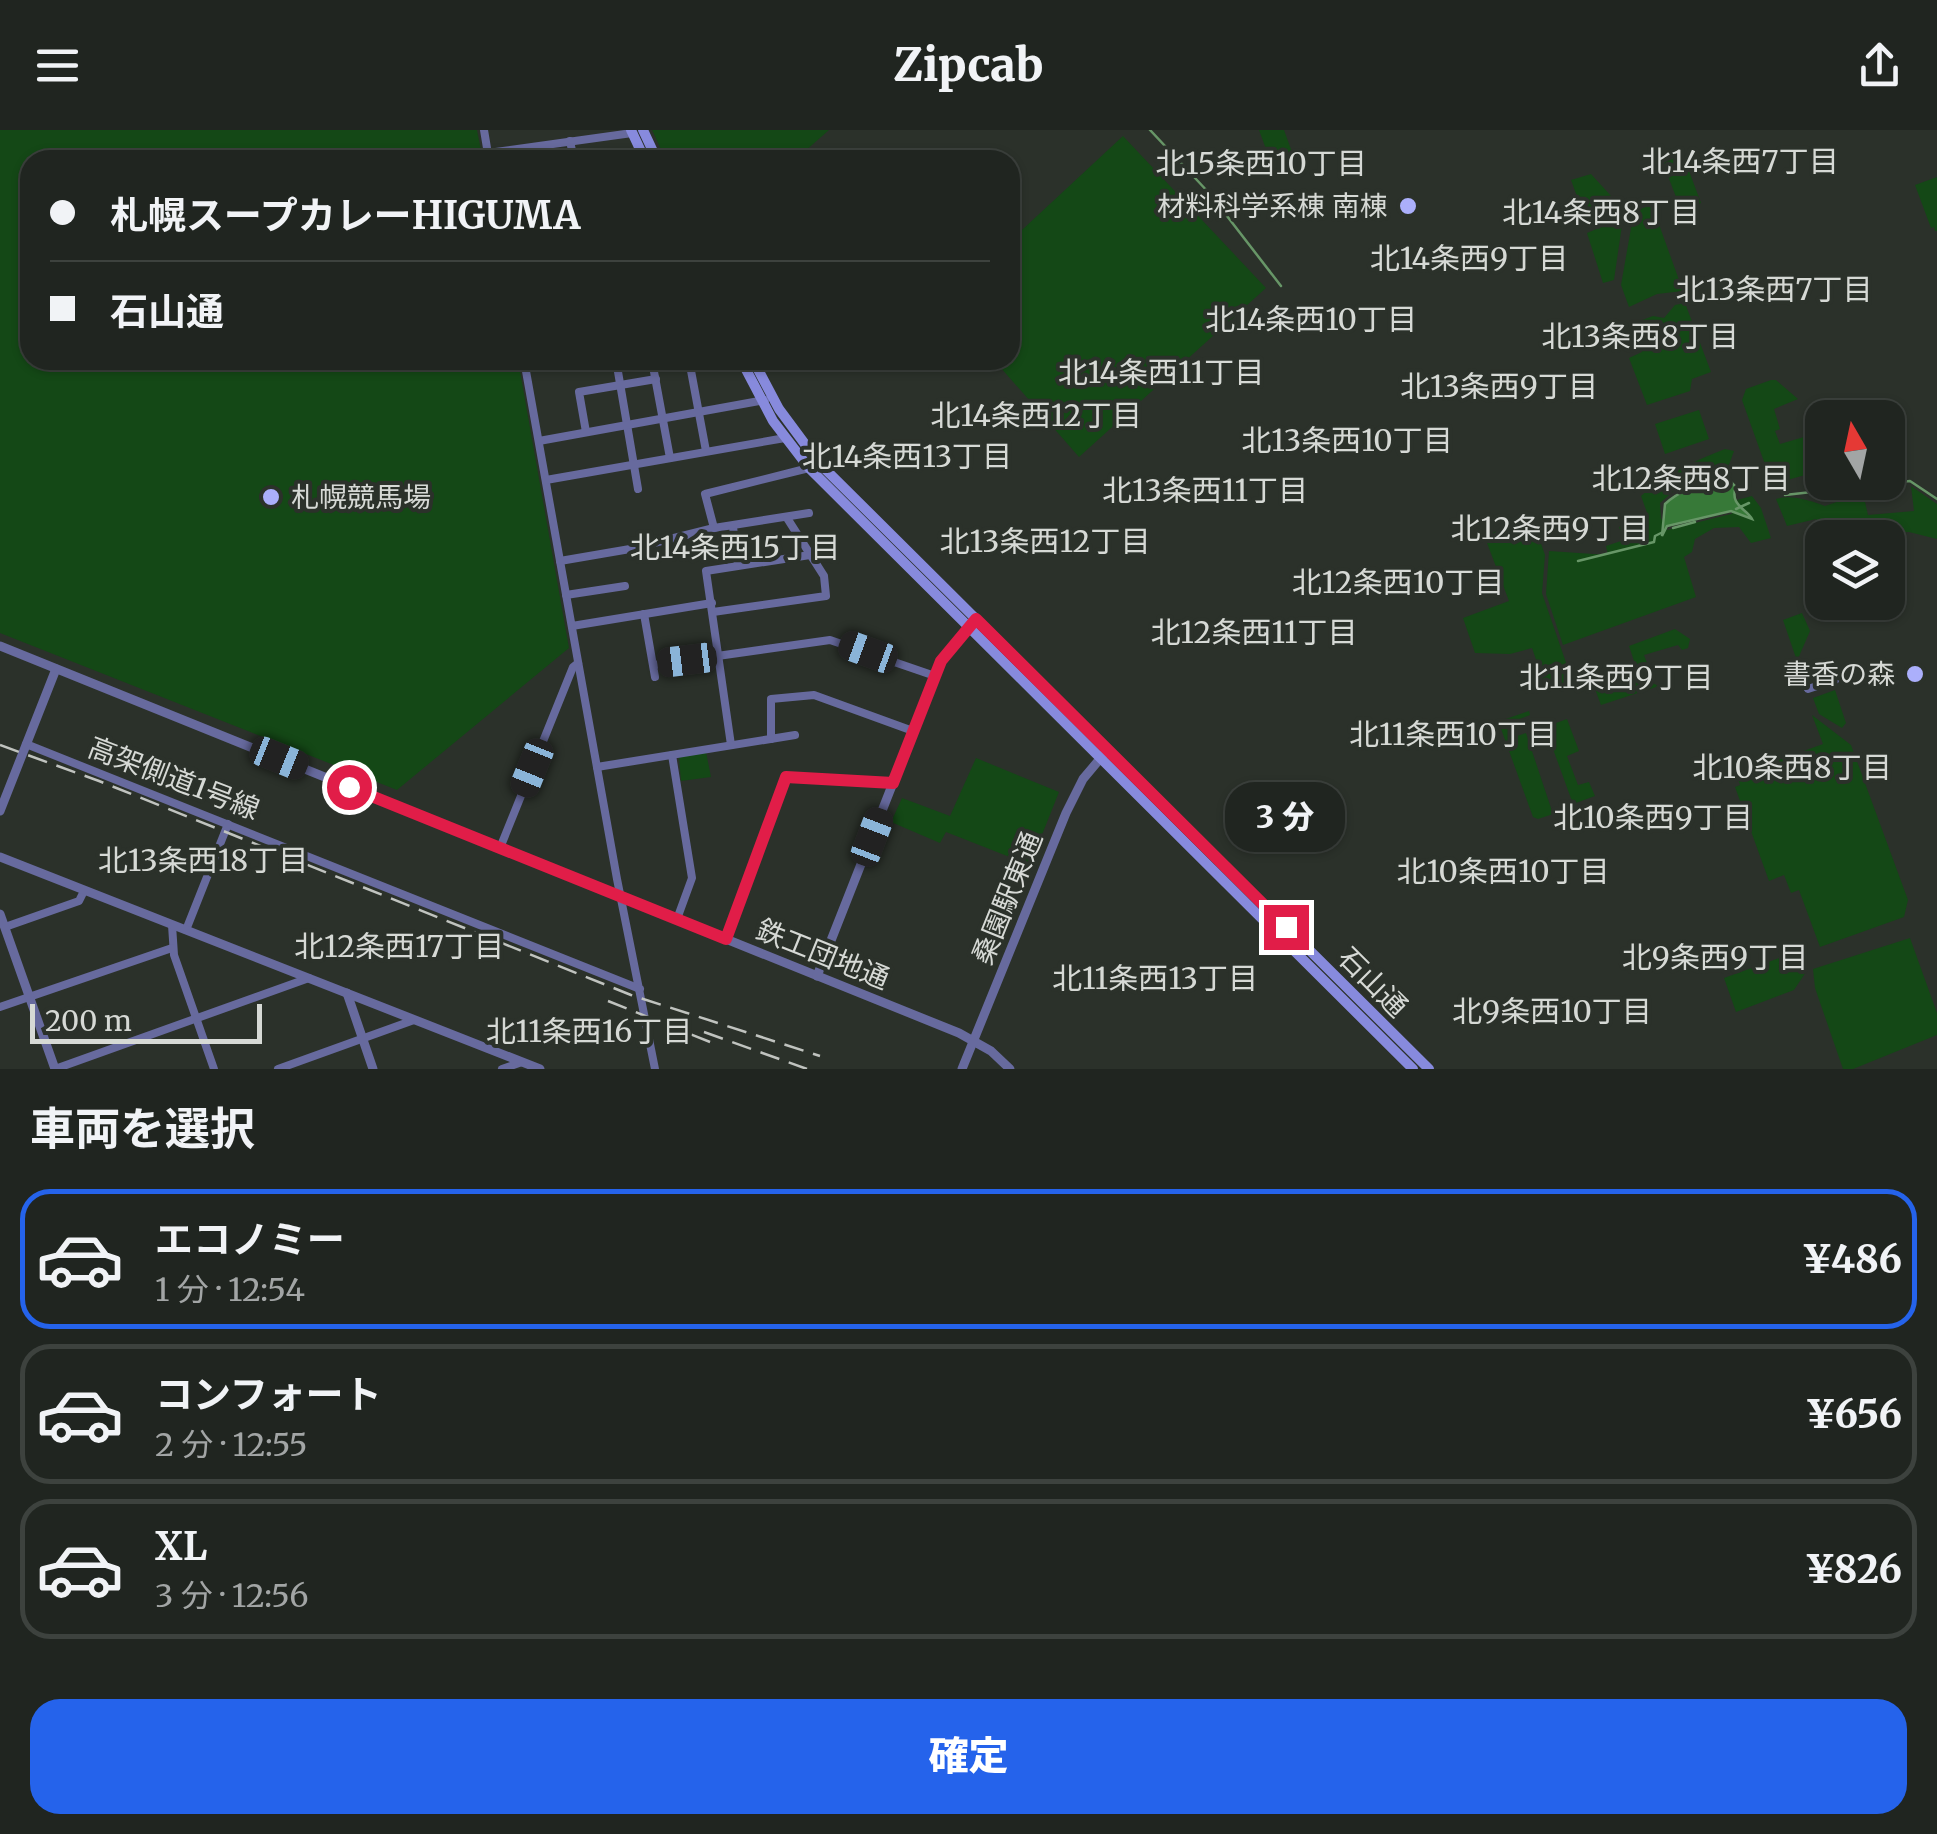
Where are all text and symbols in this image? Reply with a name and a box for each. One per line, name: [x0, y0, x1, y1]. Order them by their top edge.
text: Zipcab: [894, 37, 1043, 93]
icon: menu: [30, 38, 85, 93]
icon: share: [1852, 38, 1907, 93]
district label: 北14条西7丁目: [1641, 142, 1839, 180]
district label: 北15条西10丁目: [1155, 144, 1367, 182]
place label: 材料科学系棟 南棟: [1157, 188, 1388, 224]
text: 札幌スープカレーHIGUMA: [110, 192, 580, 239]
district label: 北14条西8丁目: [1502, 193, 1700, 231]
marker: 材料科学系棟 南棟: [1397, 195, 1419, 217]
district label: 北14条西9丁目: [1370, 239, 1568, 277]
district label: 北13条西7丁目: [1676, 270, 1872, 308]
text: 石山通: [110, 288, 224, 335]
district label: 北14条西10丁目: [1205, 300, 1417, 338]
district label: 北13条西8丁目: [1541, 317, 1739, 355]
district label: 北14条西11丁目: [1058, 353, 1264, 391]
district label: 北13条西9丁目: [1400, 367, 1598, 405]
district label: 北14条西12丁目: [930, 396, 1142, 434]
north arrow: [1805, 400, 1905, 500]
map controls: [1805, 400, 1905, 620]
district label: 北13条西10丁目: [1241, 421, 1453, 459]
district label: 北14条西13丁目: [802, 437, 1012, 475]
district label: 北12条西8丁目: [1592, 459, 1790, 497]
district label: 北13条西11丁目: [1102, 471, 1308, 509]
place label: 札幌競馬場: [291, 479, 431, 515]
marker: 札幌競馬場: [260, 486, 282, 508]
district label: 北12条西9丁目: [1450, 509, 1650, 547]
button: layers: [1805, 520, 1905, 620]
district label: 北13条西12丁目: [940, 522, 1150, 560]
district label: 北14条西15丁目: [630, 528, 840, 566]
district label: 北12条西10丁目: [1292, 563, 1504, 601]
district label: 北12条西11丁目: [1150, 613, 1358, 651]
car: [835, 628, 901, 676]
car: [655, 641, 719, 679]
place label: 書香の森: [1783, 656, 1895, 692]
district label: 北11条西9丁目: [1519, 658, 1713, 696]
marker: 書香の森: [1904, 663, 1926, 685]
district label: 北11条西10丁目: [1349, 715, 1557, 753]
street label: 高架側道1号線: [83, 729, 265, 827]
car: [246, 733, 312, 783]
car: [507, 735, 557, 801]
district label: 北10条西8丁目: [1692, 748, 1892, 786]
route start: [327, 765, 372, 810]
callout: 3 分: [1226, 782, 1346, 852]
text: 3 分: [1256, 797, 1314, 837]
district label: 北10条西9丁目: [1553, 798, 1753, 836]
car: [847, 804, 897, 870]
street label: 桑園駅東通: [964, 826, 1050, 970]
district label: 北13条西18丁目: [98, 841, 308, 879]
district label: 北10条西10丁目: [1396, 852, 1610, 890]
route end: [1264, 905, 1309, 950]
street label: 鉄工団地通: [751, 911, 895, 997]
district label: 北12条西17丁目: [294, 927, 504, 965]
district label: 北9条西9丁目: [1622, 938, 1808, 976]
street label: 石山通: [1331, 940, 1415, 1024]
district label: 北11条西13丁目: [1052, 959, 1258, 997]
district label: 北9条西10丁目: [1452, 992, 1652, 1030]
scale bar: [30, 999, 262, 1044]
text: 200 m: [45, 1003, 132, 1039]
district label: 北11条西16丁目: [486, 1012, 692, 1050]
text: 車両を選択: [30, 1101, 255, 1157]
icon: car: [35, 1214, 125, 1304]
text: エコノミー: [155, 1216, 345, 1263]
text: ¥486: [1802, 1236, 1902, 1283]
text: 1 分 · 12:54: [155, 1270, 305, 1310]
icon: car: [35, 1369, 125, 1459]
text: コンフォート: [155, 1371, 382, 1418]
text: ¥656: [1805, 1391, 1902, 1438]
text: 2 分 · 12:55: [155, 1425, 307, 1465]
text: XL: [155, 1523, 207, 1570]
icon: car: [35, 1524, 125, 1614]
text: ¥826: [1805, 1546, 1902, 1593]
text: 3 分 · 12:56: [155, 1576, 309, 1616]
button: 確定: [30, 1699, 1907, 1814]

